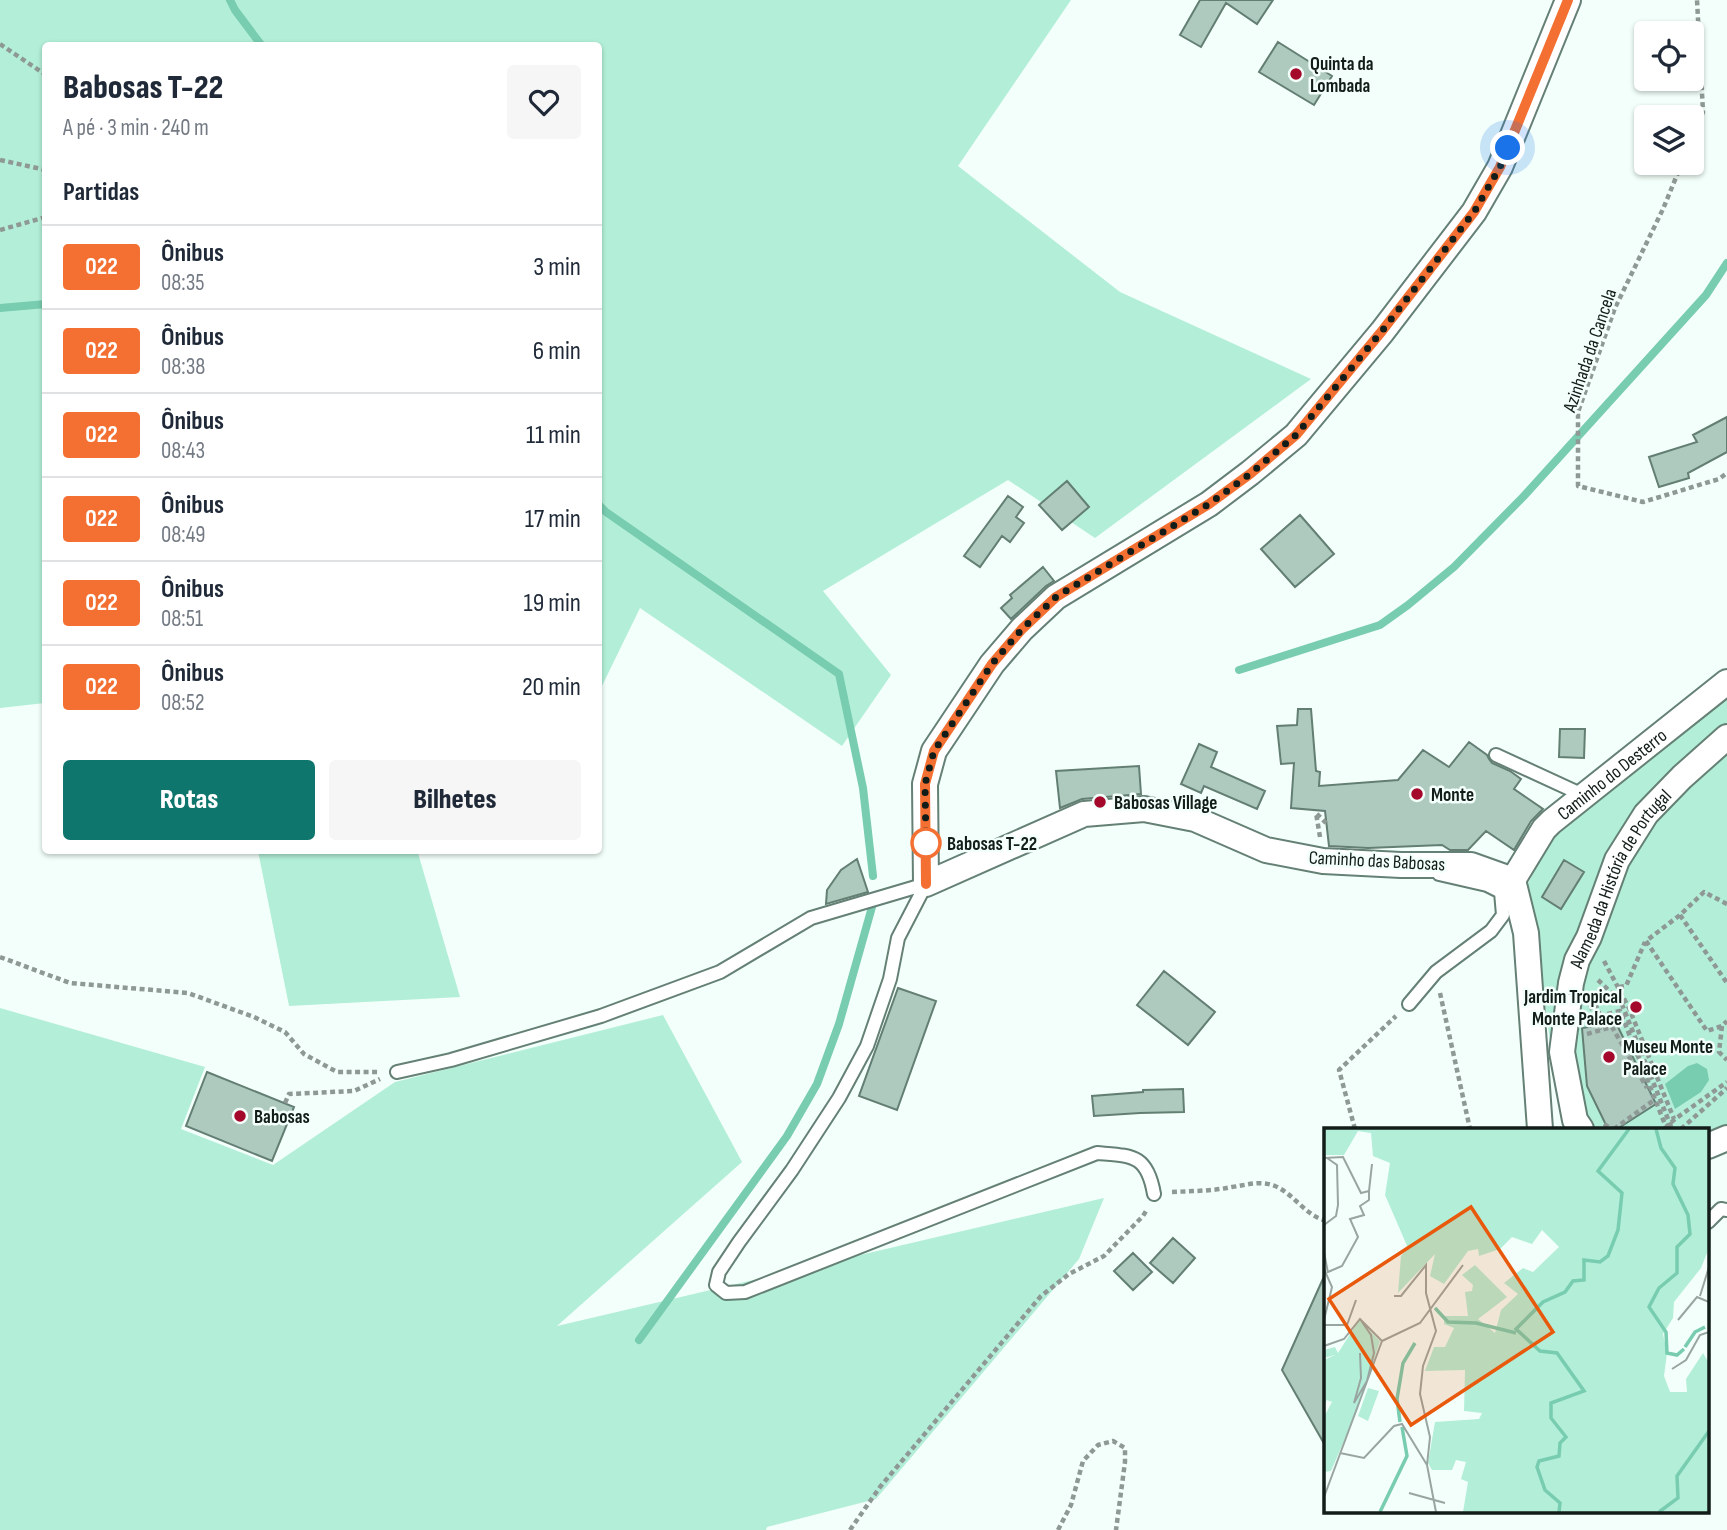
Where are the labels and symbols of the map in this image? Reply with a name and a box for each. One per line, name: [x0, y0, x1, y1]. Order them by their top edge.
place label: Quinta da Lombada: [1310, 53, 1374, 98]
marker: Quinta da Lombada: [1288, 66, 1304, 82]
your location: [1490, 130, 1525, 165]
street label: Azinhada da Cancela: [1558, 286, 1622, 416]
street label: Caminho do Desterro: [1553, 724, 1672, 826]
place label: Monte: [1431, 784, 1474, 807]
street label: Alameda da História de Portugal: [1565, 785, 1677, 972]
marker: Monte: [1409, 786, 1425, 802]
place label: Babosas Village: [1114, 792, 1217, 815]
marker: Babosas Village: [1092, 794, 1108, 810]
marker: Babosas T-22: [911, 828, 941, 858]
place label: Babosas T-22: [947, 833, 1037, 856]
street label: Caminho das Babosas: [1308, 846, 1446, 877]
place label: Jardim Tropical Monte Palace: [1523, 986, 1622, 1031]
marker: Jardim Tropical Monte Palace: [1628, 999, 1644, 1015]
place label: Museu Monte Palace: [1623, 1036, 1713, 1081]
marker: Museu Monte Palace: [1601, 1049, 1617, 1065]
place label: Babosas: [254, 1106, 310, 1129]
marker: Babosas: [232, 1108, 248, 1124]
inset map: [1324, 1128, 1710, 1512]

